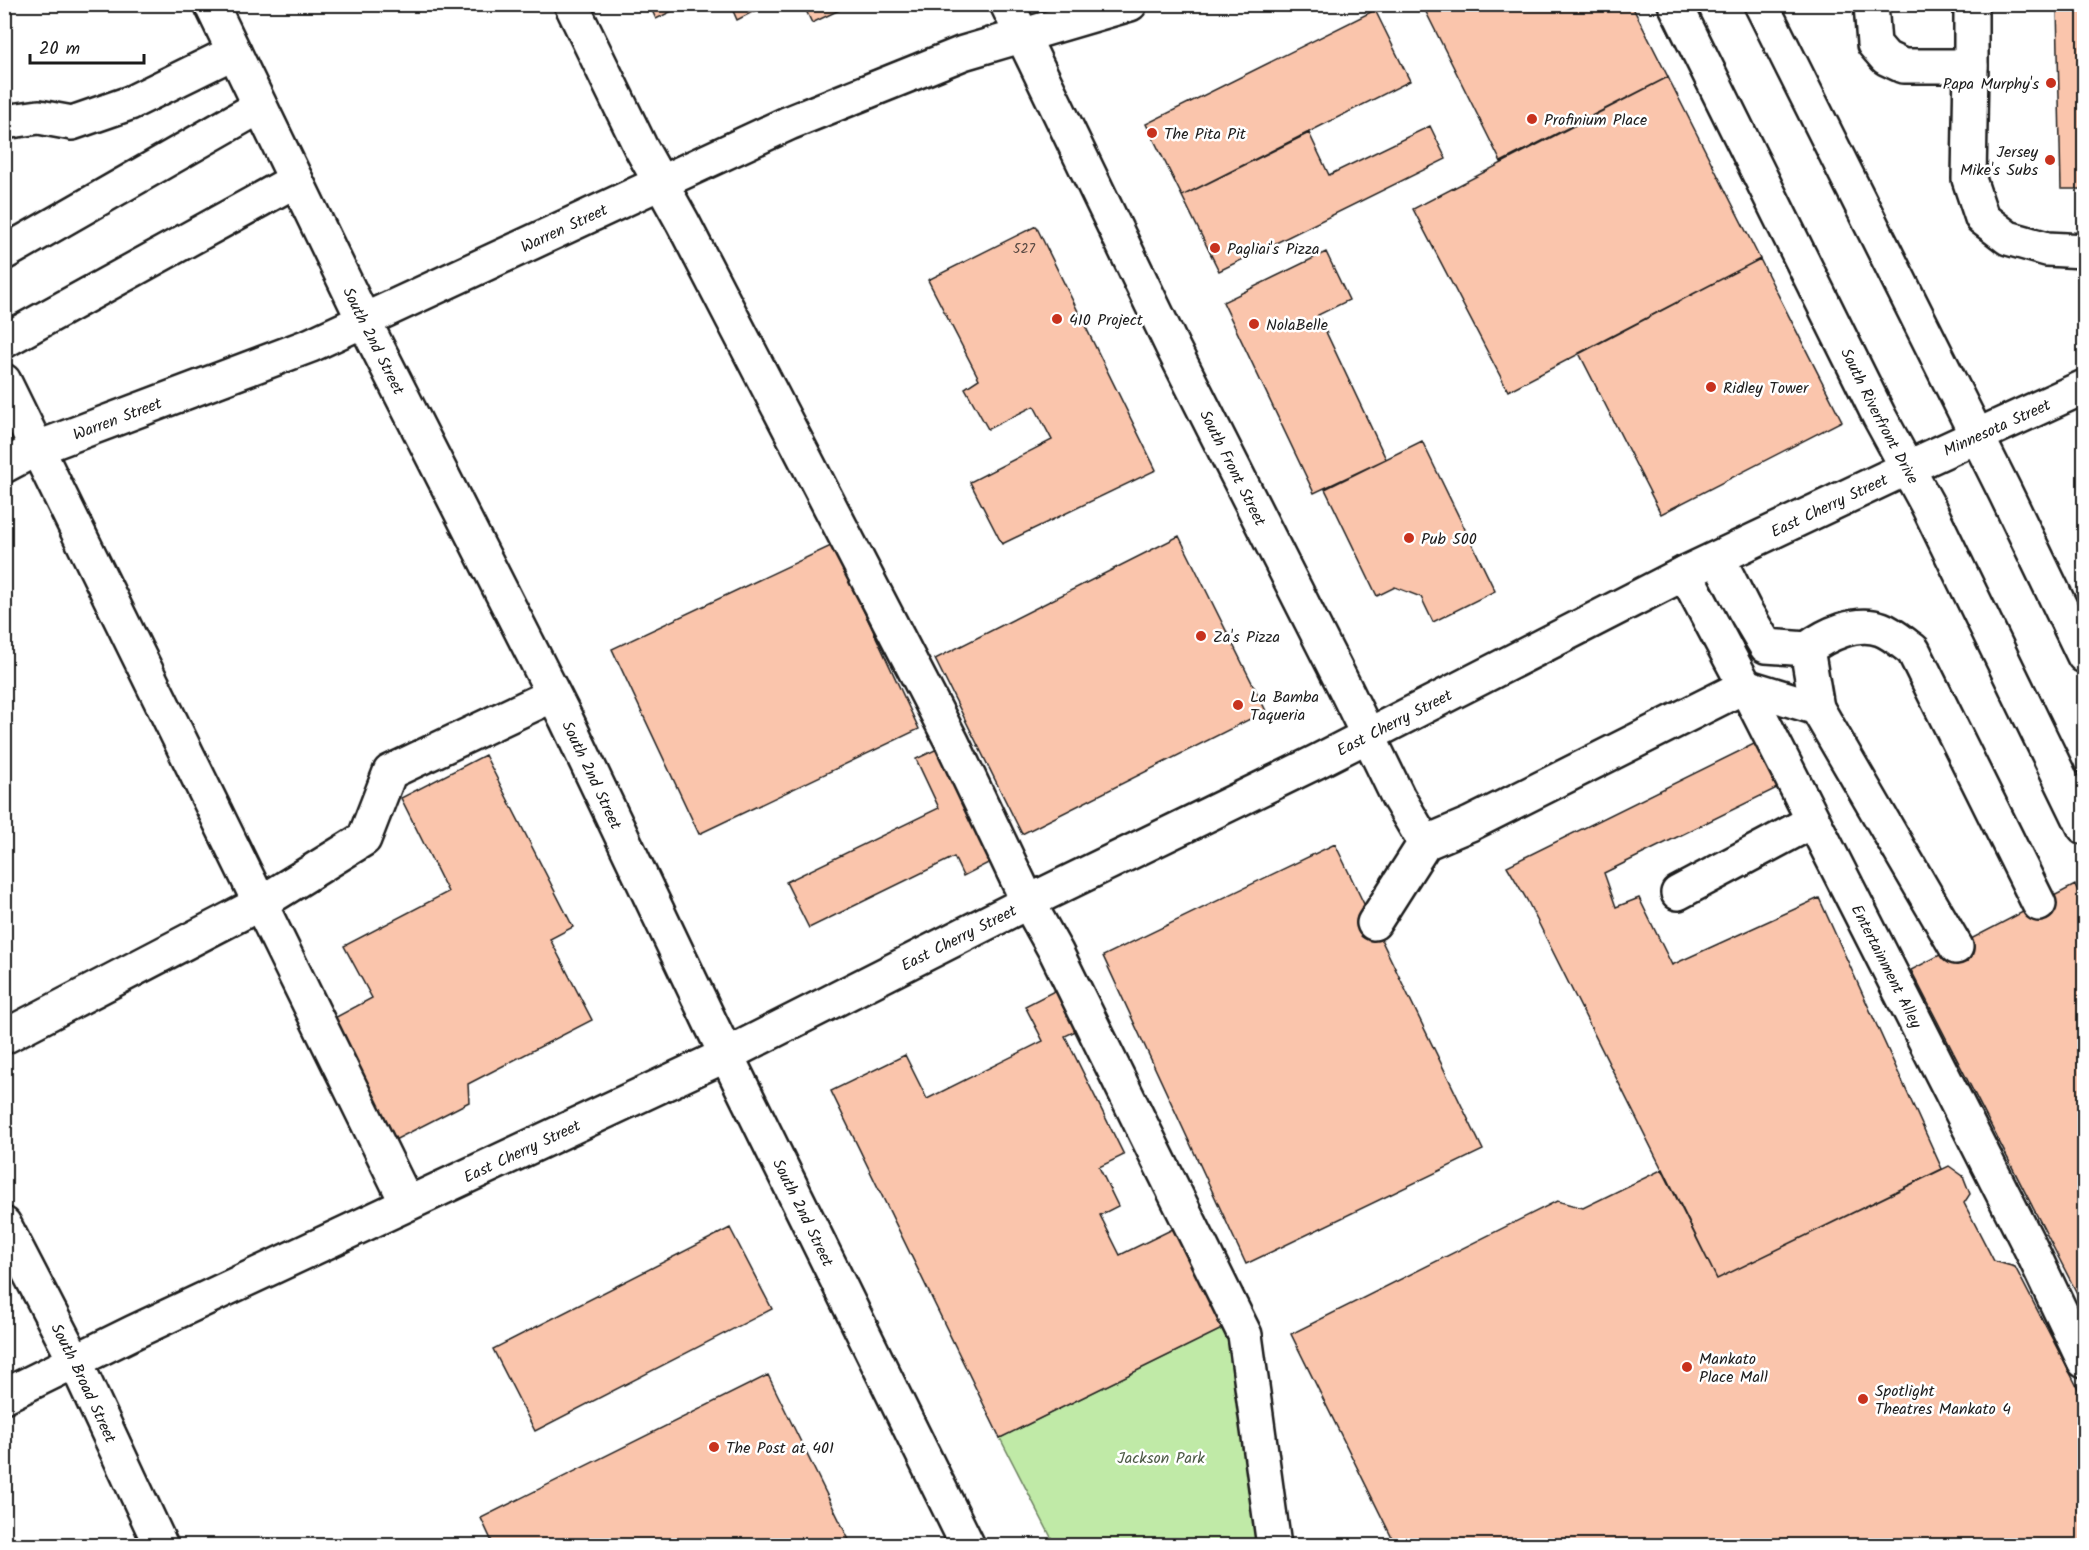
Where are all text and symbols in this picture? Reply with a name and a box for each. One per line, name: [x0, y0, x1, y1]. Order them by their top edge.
scale bar: [30, 27, 144, 65]
text: 20 m: [39, 35, 80, 64]
place label: Papa Murphy's: [1943, 72, 2039, 97]
marker: Papa Murphy's: [2044, 76, 2058, 90]
place label: Profinium Place: [1544, 108, 1647, 133]
marker: Profinium Place: [1525, 112, 1539, 126]
place label: The Pita Pit: [1164, 122, 1247, 147]
marker: The Pita Pit: [1145, 126, 1159, 140]
place label: Jersey Mike's Subs: [1960, 140, 2038, 183]
marker: Jersey Mike's Subs: [2043, 153, 2057, 167]
street label: Warren Street: [517, 198, 613, 260]
place label: Pagliai's Pizza: [1227, 237, 1319, 262]
house number: 527: [1013, 238, 1036, 260]
marker: Pagliai's Pizza: [1208, 241, 1222, 255]
street label: South 2nd Street: [335, 283, 411, 400]
place label: 410 Project: [1069, 308, 1144, 333]
marker: 410 Project: [1050, 312, 1064, 326]
place label: NolaBelle: [1266, 313, 1328, 338]
marker: NolaBelle: [1247, 317, 1261, 331]
street label: South Riverfront Drive: [1833, 344, 1925, 489]
place label: Ridley Tower: [1723, 376, 1810, 401]
marker: Ridley Tower: [1704, 380, 1718, 394]
street label: Warren Street: [70, 391, 166, 448]
street label: Minnesota Street: [1940, 393, 2056, 464]
street label: South Front Street: [1192, 406, 1272, 531]
street label: East Cherry Street: [1767, 468, 1893, 545]
place label: Pub 500: [1421, 527, 1477, 552]
marker: Pub 500: [1402, 531, 1416, 545]
place label: Za's Pizza: [1213, 625, 1280, 650]
marker: Za's Pizza: [1194, 629, 1208, 643]
street label: East Cherry Street: [1333, 683, 1458, 763]
place label: La Bamba Taqueria: [1250, 685, 1319, 728]
marker: La Bamba Taqueria: [1231, 698, 1245, 712]
street label: South 2nd Street: [555, 717, 628, 834]
street label: East Cherry Street: [897, 898, 1022, 978]
street label: Entertainment Alley: [1844, 900, 1928, 1033]
street label: East Cherry Street: [460, 1113, 586, 1190]
street label: South 2nd Street: [765, 1155, 840, 1272]
street label: South Broad Street: [44, 1319, 123, 1448]
place label: Mankato Place Mall: [1699, 1347, 1768, 1390]
marker: Mankato Place Mall: [1680, 1360, 1694, 1374]
place label: Spotlight Theatres Mankato 4: [1875, 1379, 2011, 1422]
marker: Spotlight Theatres Mankato 4: [1856, 1392, 1870, 1406]
place label: The Post at 401: [726, 1436, 834, 1461]
marker: The Post at 401: [707, 1440, 721, 1454]
park label: Jackson Park: [1117, 1446, 1205, 1471]

